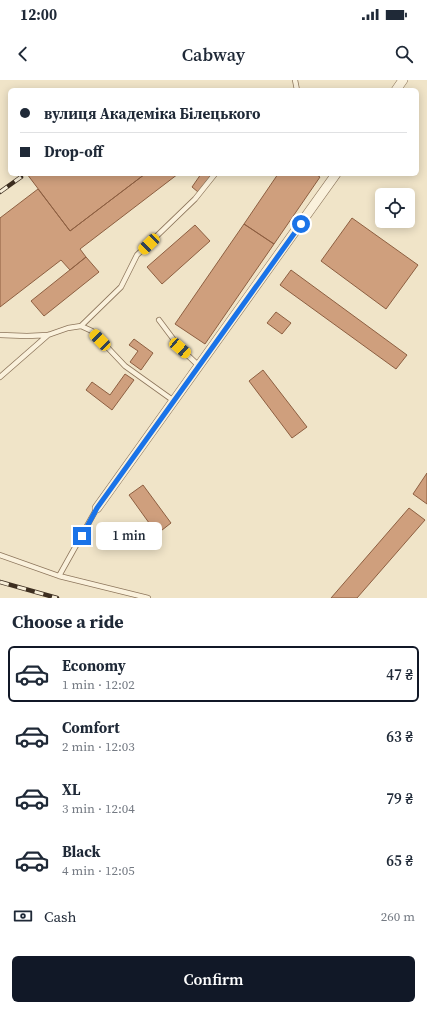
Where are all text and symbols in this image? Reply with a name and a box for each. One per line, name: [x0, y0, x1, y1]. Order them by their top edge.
text: 12:00: [20, 4, 57, 25]
text: Cabway: [182, 42, 245, 67]
icon: back: [12, 43, 34, 65]
icon: search: [393, 43, 415, 65]
text: вулиця Академіка Білецького: [44, 103, 261, 124]
text: Drop-off: [44, 141, 103, 162]
map controls: [375, 188, 415, 228]
button: locate: [375, 188, 415, 228]
route start: [292, 215, 310, 233]
car: [136, 231, 162, 257]
car: [87, 327, 113, 353]
car: [167, 336, 193, 360]
callout: 1 min: [96, 522, 162, 550]
route end: [73, 527, 91, 545]
text: 1 min: [112, 527, 146, 544]
text: Choose a ride: [12, 609, 124, 634]
text: Economy: [62, 655, 126, 676]
icon: car: [14, 656, 50, 692]
text: 47 ₴: [386, 664, 413, 685]
text: 1 min · 12:02: [62, 676, 135, 693]
text: Comfort: [62, 717, 120, 738]
icon: car: [14, 718, 50, 754]
text: 63 ₴: [386, 726, 413, 747]
text: 2 min · 12:03: [62, 738, 135, 755]
text: XL: [62, 779, 81, 800]
icon: car: [14, 780, 50, 816]
text: 79 ₴: [386, 788, 413, 809]
text: 3 min · 12:04: [62, 800, 135, 817]
text: Black: [62, 841, 101, 862]
icon: car: [14, 842, 50, 878]
text: 65 ₴: [386, 850, 413, 871]
text: 4 min · 12:05: [62, 862, 135, 879]
icon: cash: [12, 905, 34, 927]
text: Cash: [44, 906, 76, 927]
text: 260 m: [381, 908, 415, 925]
button: Confirm: [12, 956, 415, 1002]

